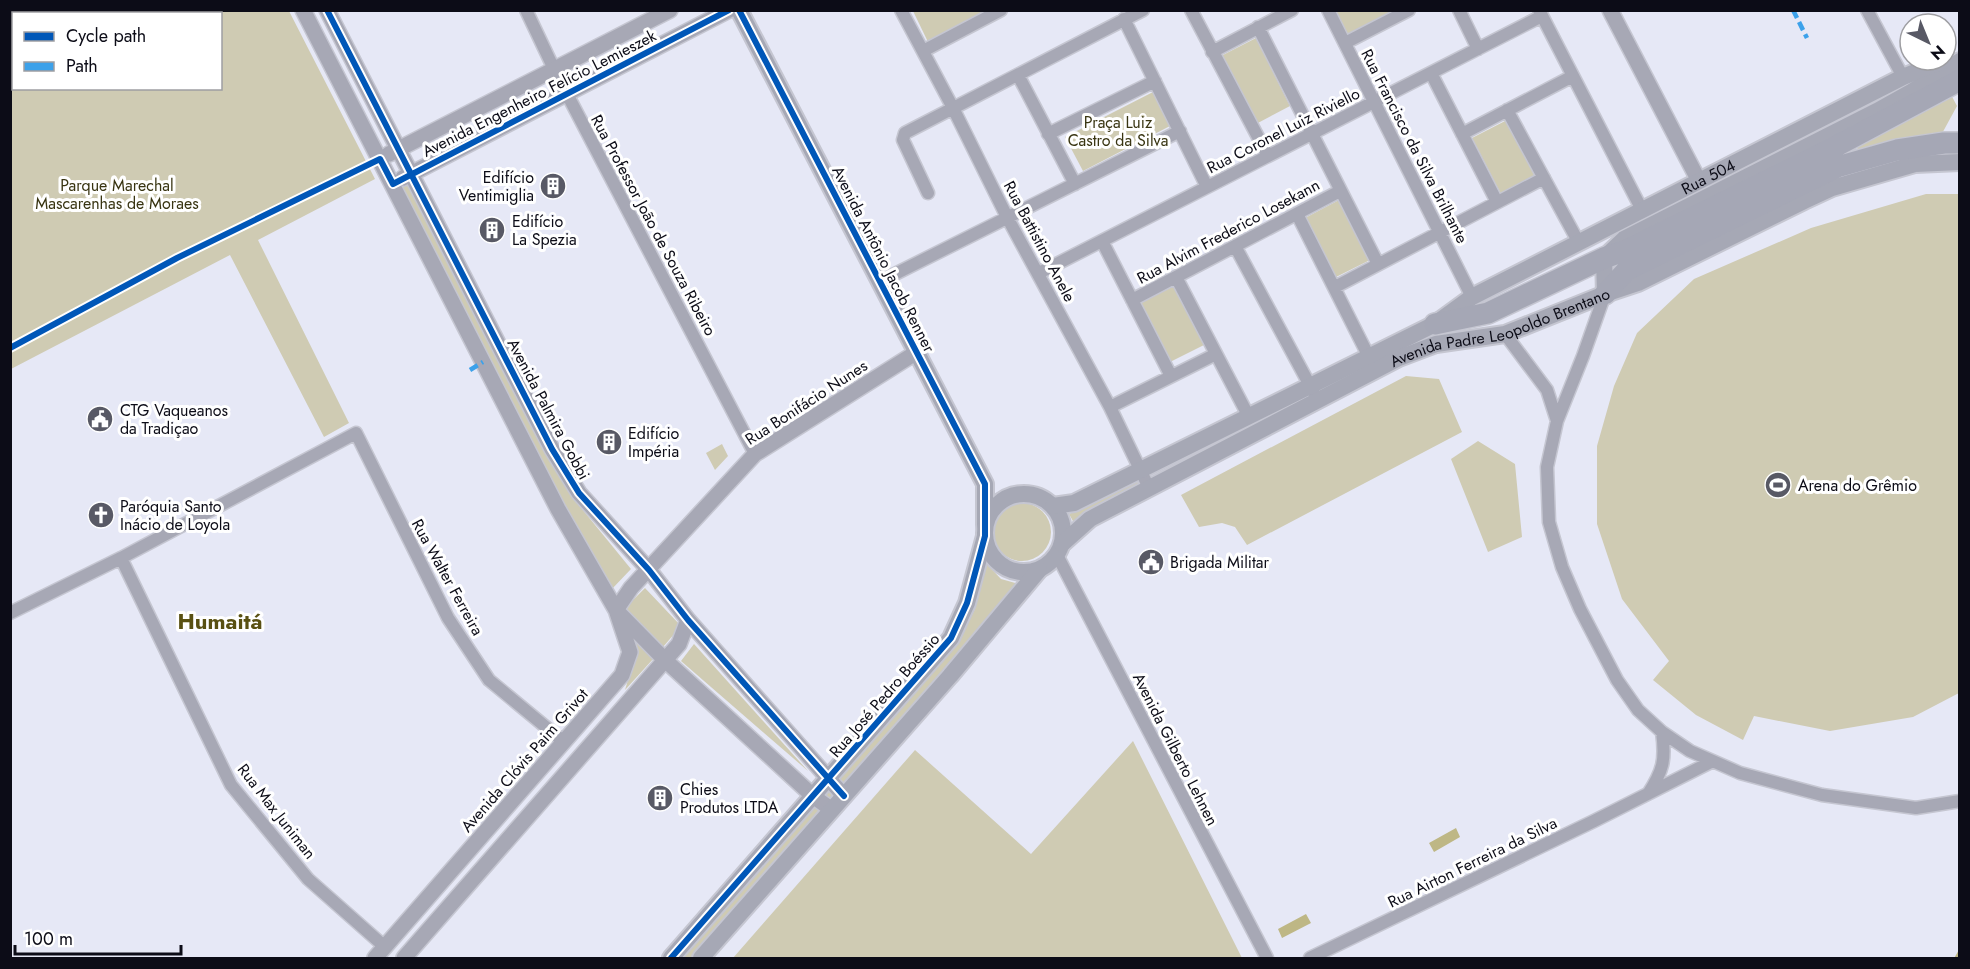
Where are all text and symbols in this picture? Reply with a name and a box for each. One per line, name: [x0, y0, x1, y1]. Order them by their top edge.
legend: [12, 12, 222, 90]
north arrow: [1898, 12, 1958, 72]
text: Cycle path: [66, 23, 146, 49]
street label: Avenida Engenheiro Felício Lemieszek: [418, 24, 661, 163]
text: N: [1925, 40, 1950, 65]
street label: Rua Francisco da Silva Brilhante: [1355, 45, 1474, 247]
text: Path: [66, 53, 98, 79]
street label: Rua Coronel Luiz Riviello: [1203, 82, 1364, 179]
street label: Rua Professor João de Souza Ribeiro: [585, 111, 722, 340]
park label: Praça Luiz Castro da Silva: [1068, 111, 1168, 152]
street label: Rua 504: [1677, 154, 1739, 200]
street label: Avenida Antônio Jacob Renner: [827, 162, 941, 357]
place label: Edifício Ventimiglia: [459, 166, 534, 207]
building icon: Edifício Ventimiglia: [538, 171, 568, 201]
street label: Rua Alvim Frederico Losekann: [1133, 173, 1324, 290]
park label: Parque Marechal Mascarenhas de Moraes: [35, 174, 199, 215]
street label: Rua Battistino Anele: [998, 177, 1081, 306]
place label: Edifício La Spezia: [512, 210, 577, 251]
building icon: Edifício La Spezia: [477, 215, 507, 245]
street label: Avenida Padre Leopoldo Brentano: [1386, 282, 1614, 373]
street label: Avenida Palmira Gobbi: [502, 335, 596, 484]
street label: Rua Bonifácio Nunes: [741, 354, 872, 451]
place label: CTG Vaqueanos da Tradiçao: [120, 399, 228, 440]
public building icon: CTG Vaqueanos da Tradiçao: [85, 404, 115, 434]
place label: Edifício Impéria: [628, 422, 680, 463]
building icon: Edifício Impéria: [594, 427, 624, 457]
sports icon: Arena do Grêmio: [1763, 470, 1793, 500]
place label: Arena do Grêmio: [1798, 474, 1917, 497]
place label: Paróquia Santo Inácio de Loyola: [120, 495, 230, 536]
church icon: Paróquia Santo Inácio de Loyola: [86, 500, 116, 530]
street label: Rua Walter Ferreira: [406, 515, 489, 640]
public building icon: Brigada Militar: [1136, 547, 1166, 577]
place label: Brigada Militar: [1170, 551, 1270, 574]
district label: Humaitá: [178, 605, 262, 637]
street label: Rua José Pedro Boéssio: [824, 628, 945, 763]
street label: Avenida Gilberto Lehnen: [1127, 669, 1224, 829]
street label: Avenida Clóvis Paim Grivot: [456, 683, 593, 837]
street label: Rua Max Juniman: [232, 759, 321, 864]
place label: Chies Produtos LTDA: [680, 778, 779, 819]
building icon: Chies Produtos LTDA: [645, 783, 675, 813]
street label: Rua Airton Ferreira da Silva: [1384, 811, 1561, 913]
scale bar: [15, 918, 182, 956]
text: 100 m: [24, 926, 73, 952]

